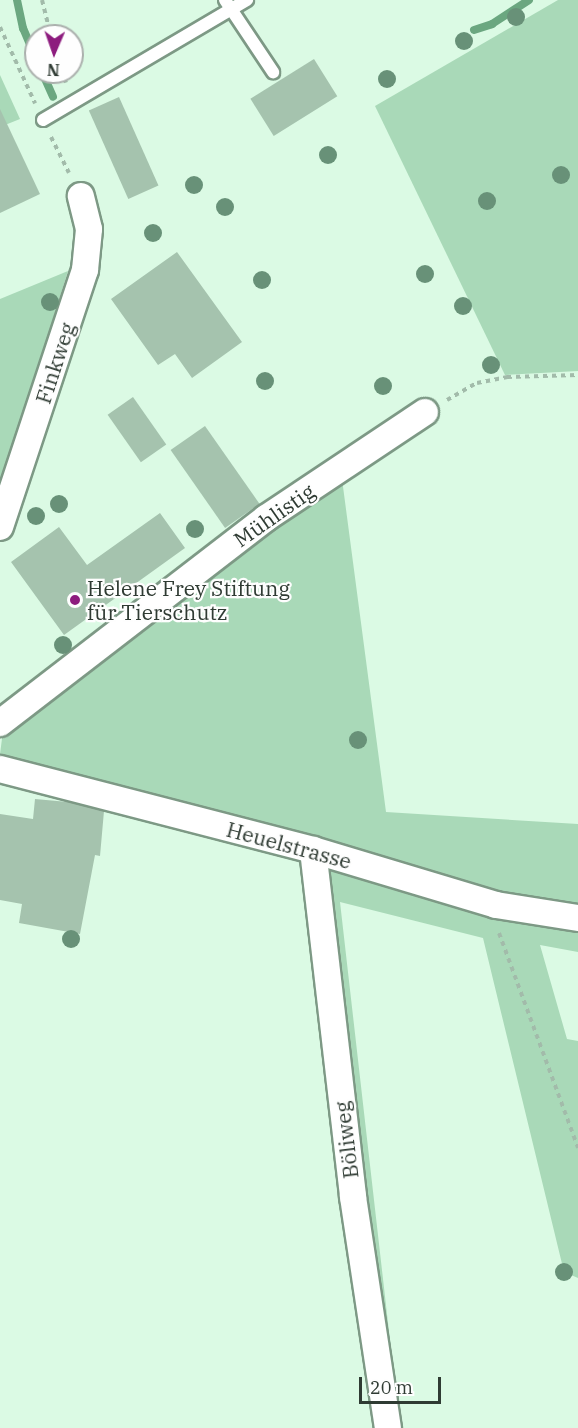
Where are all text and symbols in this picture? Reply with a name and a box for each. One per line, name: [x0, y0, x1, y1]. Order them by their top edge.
north arrow: [24, 24, 84, 84]
text: N: [47, 60, 60, 80]
street label: Finkweg: [30, 319, 80, 407]
street label: Mühlistig: [229, 478, 319, 552]
place label: Helene Frey Stiftung für Tierschutz: [87, 575, 290, 625]
marker: Helene Frey Stiftung für Tierschutz: [68, 593, 82, 607]
street label: Heuelstrasse: [224, 816, 354, 874]
street label: Böliweg: [329, 1100, 363, 1180]
scale bar: [362, 1365, 444, 1403]
text: 20 m: [370, 1376, 413, 1399]

